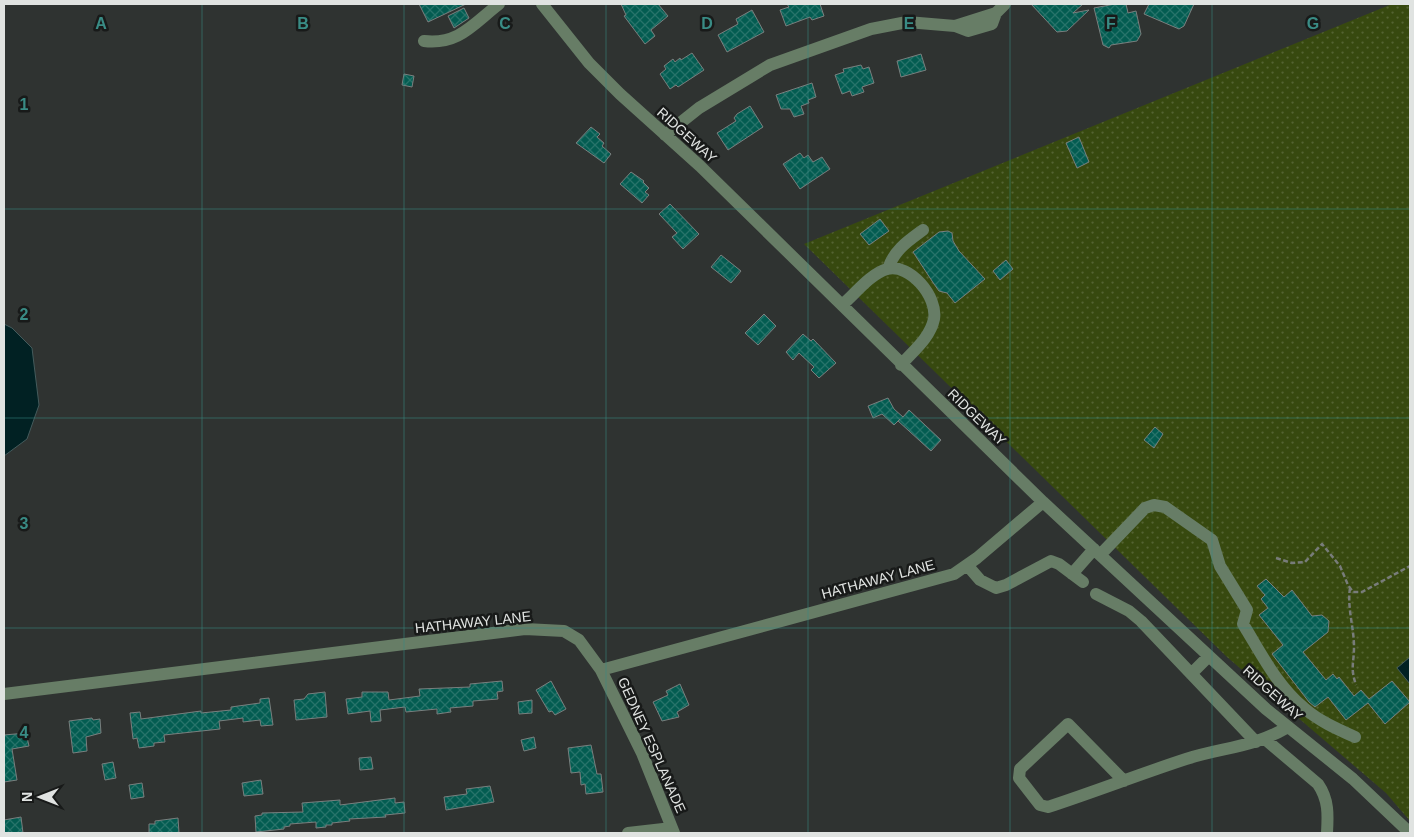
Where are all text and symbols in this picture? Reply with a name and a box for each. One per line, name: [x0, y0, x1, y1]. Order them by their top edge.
text: A: [95, 15, 107, 32]
text: B: [297, 15, 309, 32]
text: C: [499, 15, 511, 32]
text: D: [701, 15, 713, 32]
text: E: [904, 15, 915, 32]
text: F: [1106, 15, 1116, 32]
text: G: [1307, 15, 1319, 32]
text: 1: [20, 96, 29, 113]
street label: RIDGEWAY: [654, 104, 721, 166]
text: 2: [20, 306, 29, 323]
street label: RIDGEWAY: [945, 385, 1010, 449]
text: 3: [20, 515, 29, 532]
street label: HATHAWAY LANE: [820, 556, 936, 602]
street label: HATHAWAY LANE: [414, 608, 532, 636]
street label: RIDGEWAY: [1240, 662, 1307, 724]
street label: GEDNEY ESPLANADE: [615, 675, 689, 815]
text: 4: [20, 724, 29, 741]
north arrow: [15, 772, 65, 822]
text: N: [19, 792, 35, 802]

